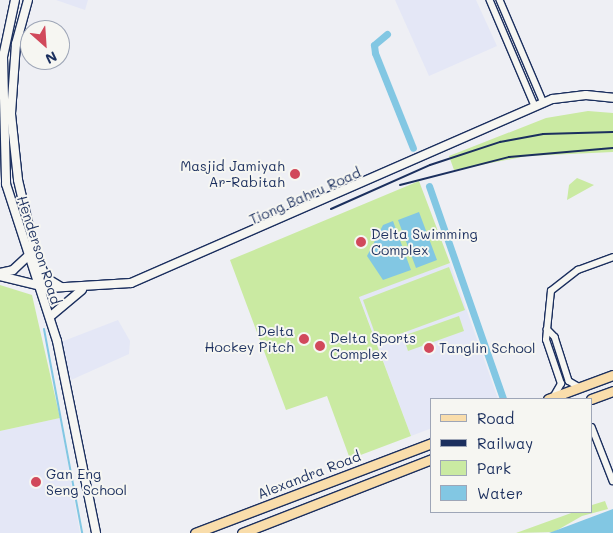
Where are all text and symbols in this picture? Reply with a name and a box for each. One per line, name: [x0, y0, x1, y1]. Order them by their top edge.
north arrow: [20, 20, 70, 70]
text: N: [42, 47, 60, 69]
place label: Masjid Jamiyah Ar-Rabitah: [180, 158, 285, 190]
street label: Tiong Bahru Road: [247, 164, 363, 228]
marker: Masjid Jamiyah Ar-Rabitah: [289, 168, 301, 180]
street label: Henderson Road: [14, 194, 64, 306]
place label: Delta Swimming Complex: [371, 226, 478, 258]
marker: Delta Swimming Complex: [355, 236, 367, 248]
place label: Delta Hockey Pitch: [204, 323, 294, 356]
place label: Delta Sports Complex: [330, 330, 416, 362]
marker: Delta Hockey Pitch: [298, 333, 310, 345]
marker: Delta Sports Complex: [314, 340, 326, 352]
place label: Tanglin School: [439, 340, 536, 356]
marker: Tanglin School: [423, 342, 435, 354]
legend: [430, 398, 593, 513]
text: Road: [477, 408, 514, 428]
text: Railway: [477, 433, 533, 453]
street label: Alexandra Road: [255, 448, 363, 502]
text: Park: [477, 458, 511, 478]
place label: Gan Eng Seng School: [46, 466, 127, 498]
marker: Gan Eng Seng School: [30, 476, 42, 488]
text: Water: [477, 483, 523, 503]

